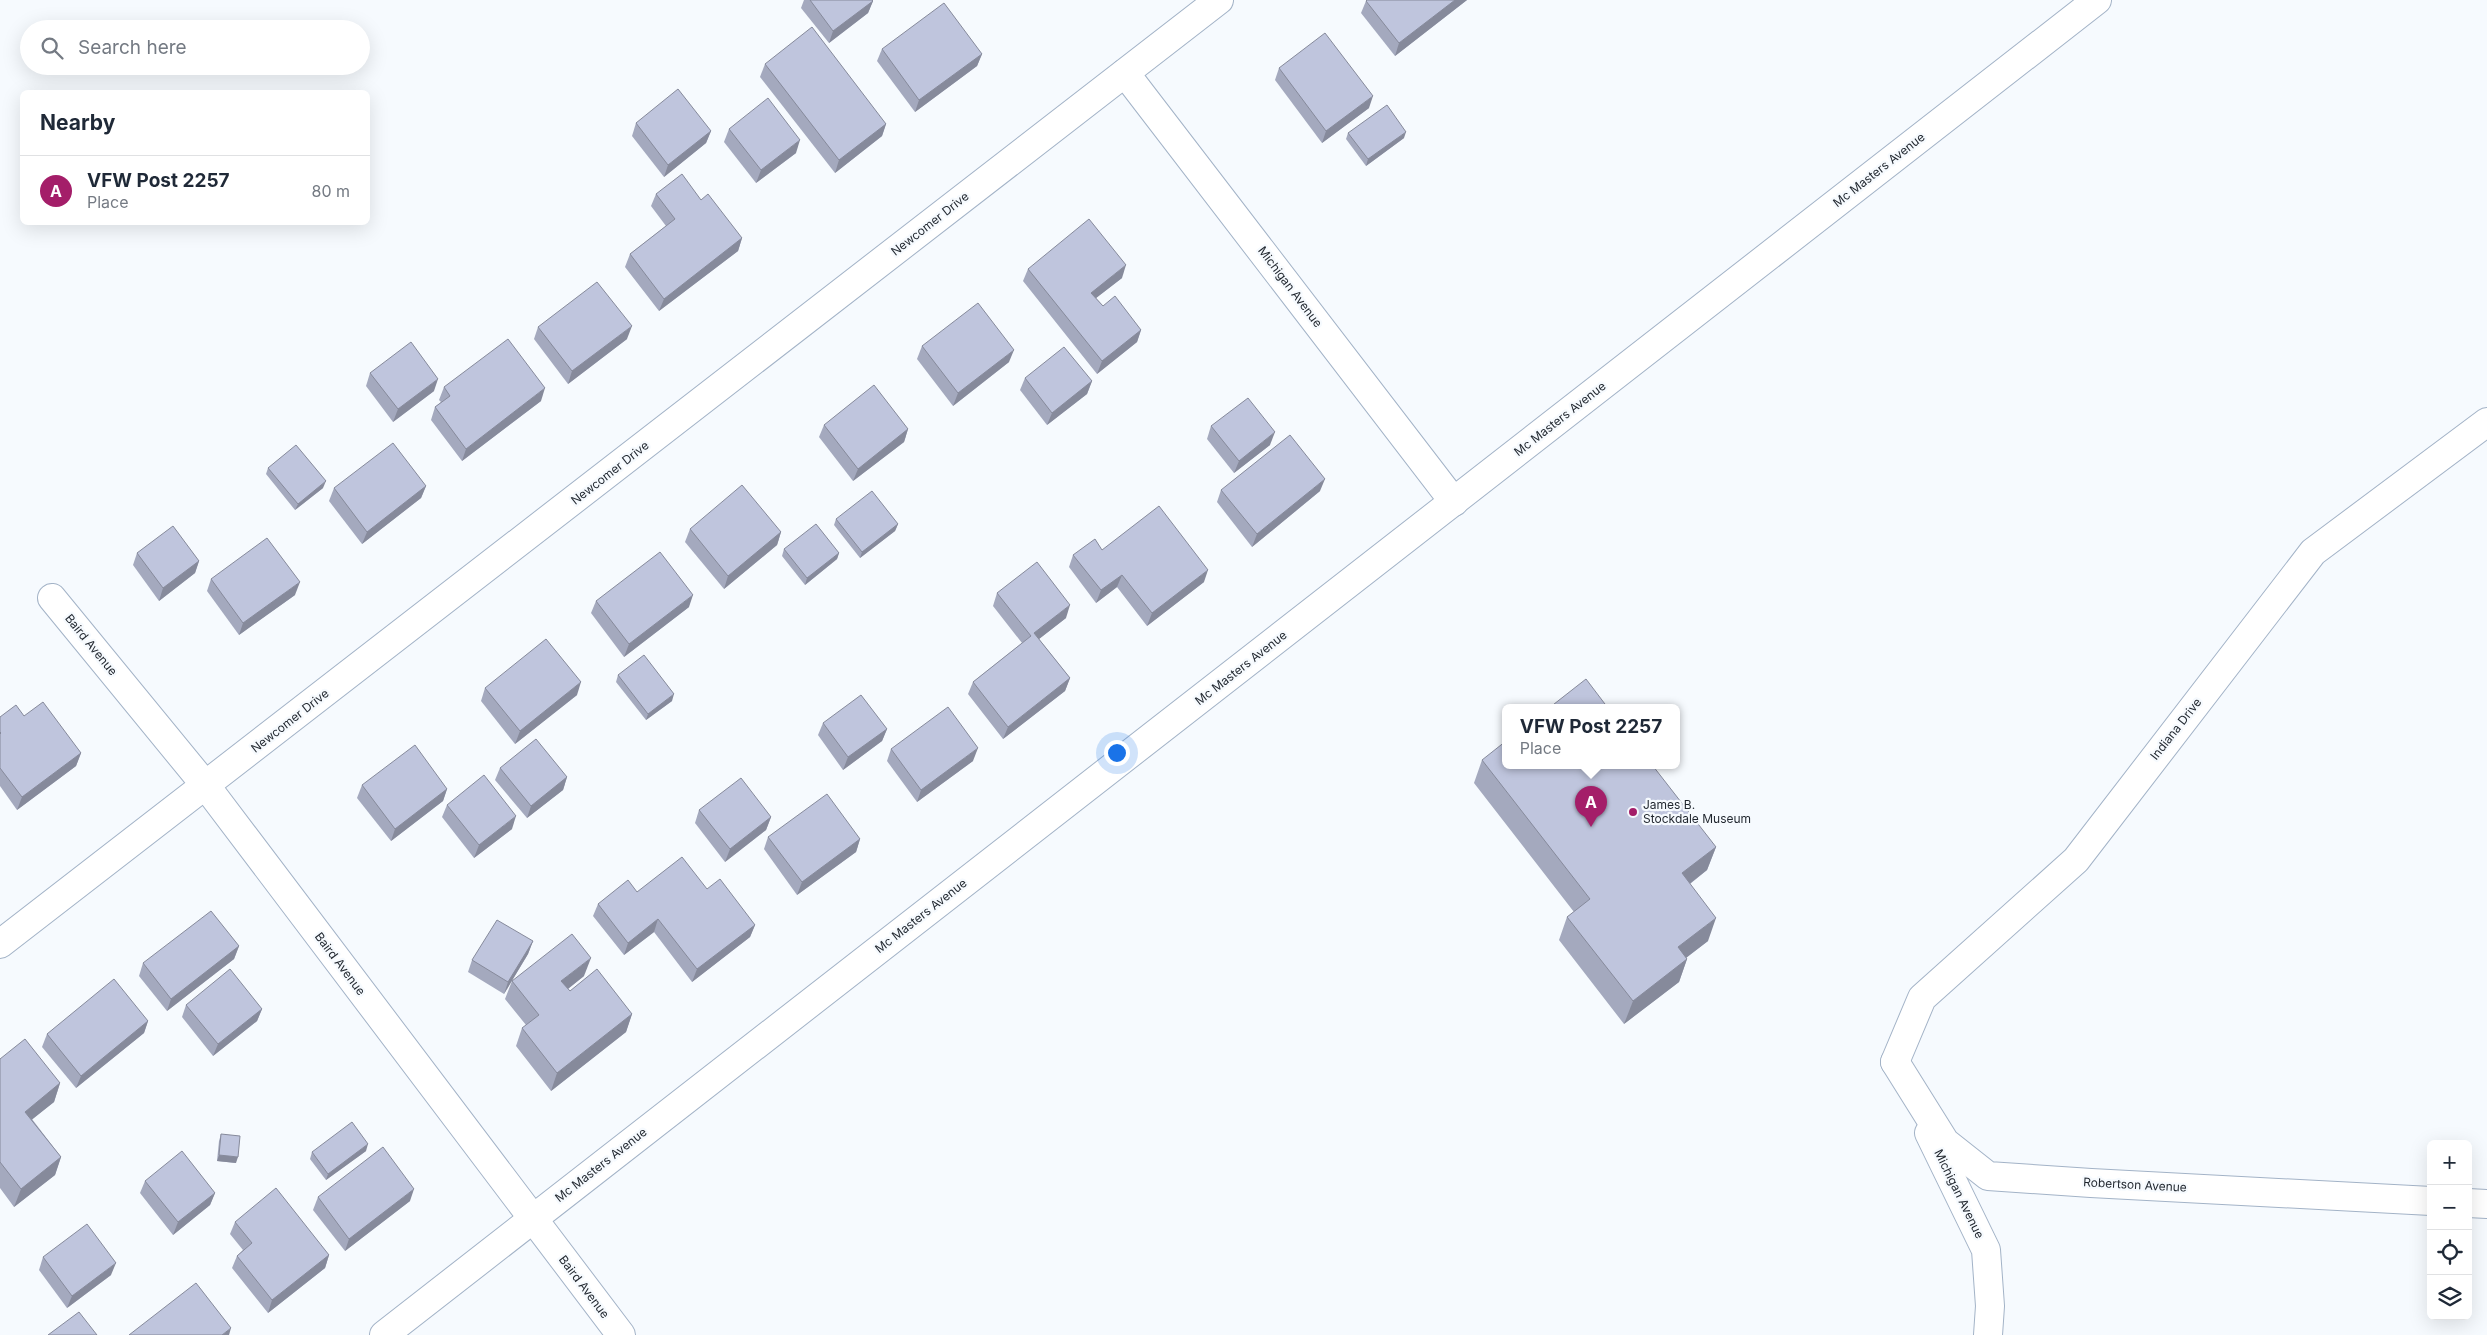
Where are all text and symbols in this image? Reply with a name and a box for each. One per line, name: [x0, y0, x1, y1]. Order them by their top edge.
search box: [20, 20, 370, 75]
icon: search: [38, 34, 66, 62]
text: Search here: [78, 36, 187, 59]
text: Nearby: [40, 110, 115, 135]
street label: Mc Masters Avenue: [1830, 129, 1928, 210]
text: VFW Post 2257: [87, 169, 230, 192]
text: A: [50, 181, 62, 201]
text: 80 m: [311, 181, 350, 201]
street label: Newcomer Drive: [888, 189, 972, 259]
text: Place: [87, 192, 129, 212]
street label: Michigan Avenue: [1255, 243, 1326, 330]
street label: Mc Masters Avenue: [1511, 378, 1609, 459]
street label: Newcomer Drive: [568, 438, 652, 508]
street label: Baird Avenue: [62, 611, 121, 678]
street label: Mc Masters Avenue: [1192, 627, 1290, 708]
street label: Newcomer Drive: [248, 686, 332, 756]
street label: Indiana Drive: [2147, 695, 2204, 763]
popup: [1502, 704, 1680, 769]
text: VFW Post 2257: [1520, 715, 1662, 738]
text: Place: [1520, 738, 1561, 758]
your location: [1104, 740, 1130, 766]
pin: A: [1575, 786, 1607, 827]
place label: James B. Stockdale Museum: [1643, 797, 1751, 826]
marker: James B. Stockdale Museum: [1627, 806, 1639, 818]
street label: Mc Masters Avenue: [872, 875, 970, 956]
street label: Baird Avenue: [312, 929, 369, 998]
street label: Mc Masters Avenue: [552, 1124, 650, 1205]
map controls: [2427, 1140, 2472, 1320]
button: +: [2427, 1140, 2472, 1185]
street label: Michigan Avenue: [1931, 1147, 1988, 1241]
street label: Robertson Avenue: [2083, 1174, 2187, 1195]
button: −: [2427, 1185, 2472, 1230]
button: locate: [2427, 1230, 2472, 1275]
street label: Baird Avenue: [556, 1252, 613, 1321]
button: layers: [2427, 1275, 2472, 1320]

